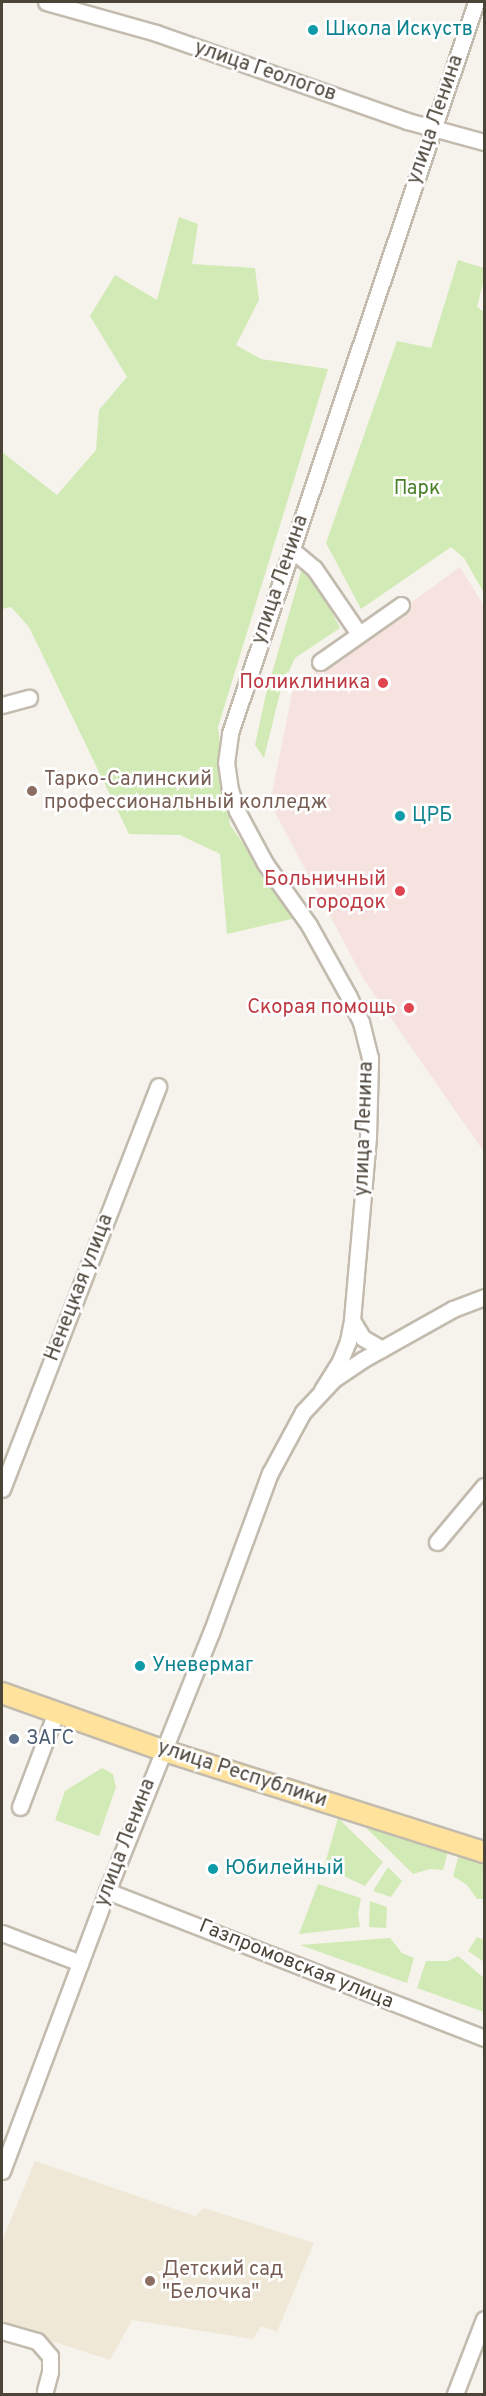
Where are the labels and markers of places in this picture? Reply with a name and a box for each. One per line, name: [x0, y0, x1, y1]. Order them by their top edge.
place label: Школа Искуств: [325, 18, 473, 42]
marker: Школа Искуств: [306, 23, 320, 37]
place label: Поликлиника: [239, 671, 370, 695]
marker: Поликлиника: [374, 674, 392, 692]
place label: Тарко-Салинский профессиональный колледж: [44, 768, 328, 815]
marker: Тарко-Салинский профессиональный колледж: [25, 784, 39, 798]
place label: ЦРБ: [412, 804, 452, 828]
marker: ЦРБ: [393, 809, 407, 823]
place label: Больничный городок: [264, 868, 386, 915]
marker: Больничный городок: [391, 882, 409, 900]
place label: Скорая помощь: [247, 996, 396, 1020]
marker: Скорая помощь: [400, 999, 418, 1017]
place label: Уневермаг: [152, 1654, 253, 1678]
marker: Уневермаг: [133, 1659, 147, 1673]
place label: ЗАГС: [26, 1727, 75, 1751]
marker: ЗАГС: [7, 1732, 21, 1746]
place label: Юбилейный: [225, 1857, 344, 1881]
marker: Юбилейный: [206, 1862, 220, 1876]
place label: Детский сад "Белочка": [162, 2258, 283, 2305]
marker: Детский сад "Белочка": [143, 2274, 157, 2288]

